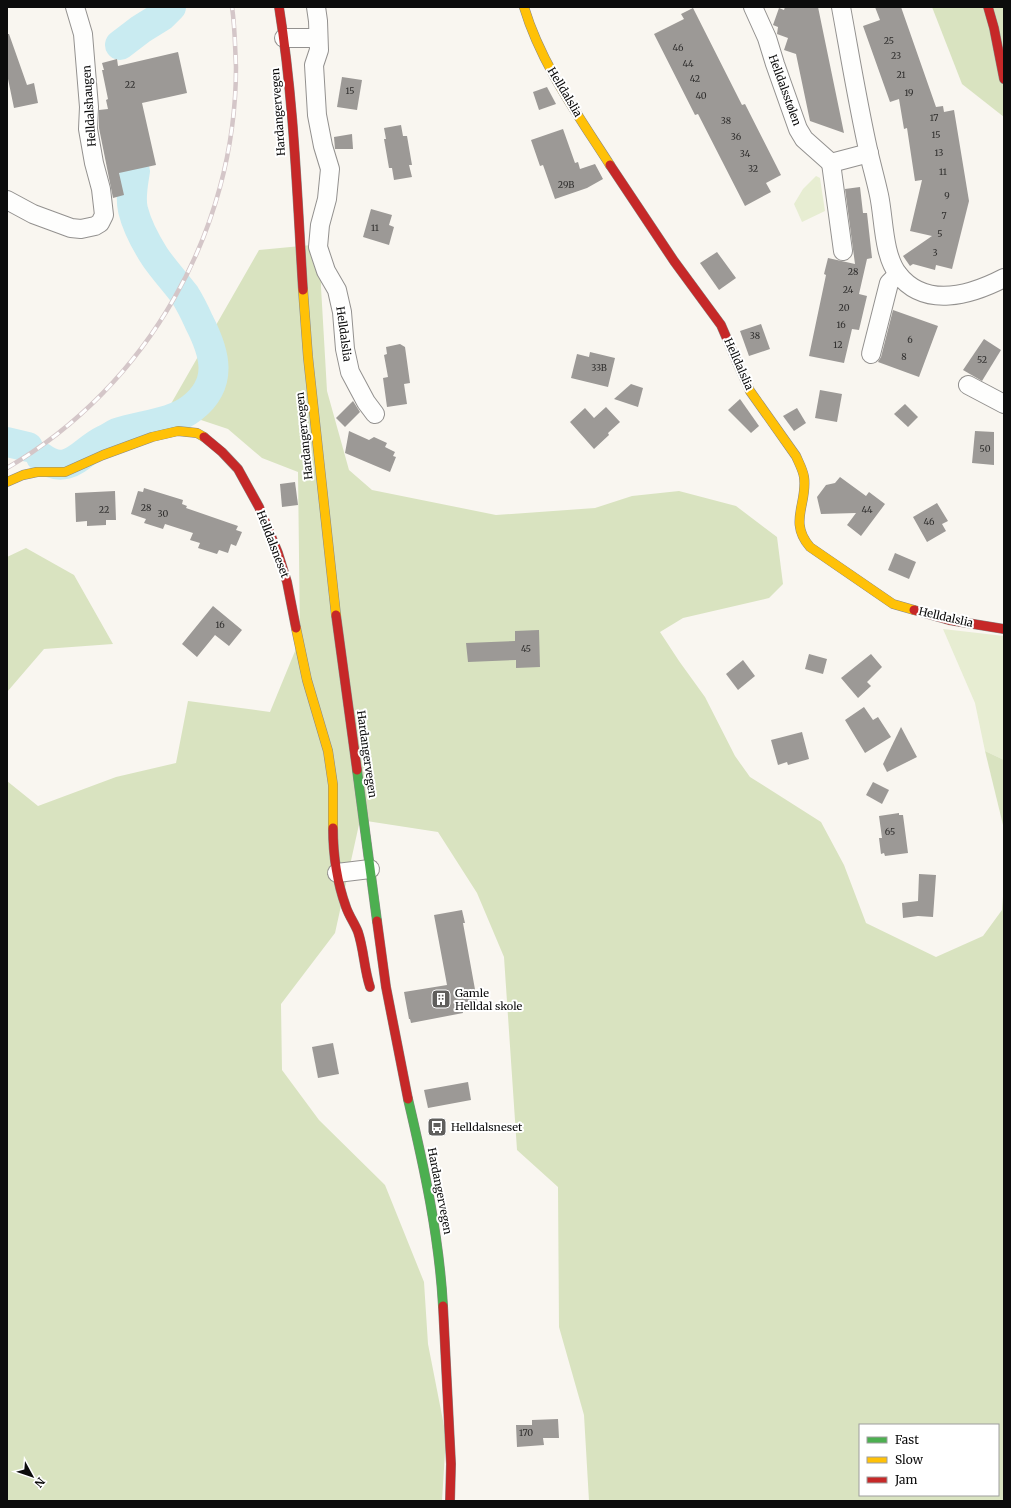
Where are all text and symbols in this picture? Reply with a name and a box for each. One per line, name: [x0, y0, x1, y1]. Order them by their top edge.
house number: 25: [884, 35, 894, 46]
house number: 46: [673, 42, 684, 53]
house number: 23: [891, 50, 901, 61]
street label: Helldalsstølen: [766, 52, 805, 128]
house number: 44: [682, 58, 694, 69]
street label: Helldalshaugen: [79, 64, 99, 147]
street label: Helldalslia: [545, 65, 585, 119]
street label: Hardangervegen: [268, 67, 288, 156]
house number: 21: [896, 69, 906, 80]
house number: 42: [690, 73, 700, 84]
house number: 22: [125, 79, 135, 90]
house number: 15: [345, 85, 355, 96]
house number: 19: [904, 87, 914, 98]
house number: 40: [695, 90, 707, 101]
house number: 17: [930, 112, 938, 123]
house number: 38: [721, 115, 731, 126]
house number: 15: [931, 129, 941, 140]
house number: 36: [731, 131, 742, 142]
house number: 13: [935, 147, 943, 158]
house number: 34: [740, 148, 751, 159]
house number: 32: [748, 163, 758, 174]
house number: 11: [939, 166, 947, 177]
house number: 29B: [558, 179, 574, 190]
house number: 9: [944, 190, 950, 201]
house number: 7: [941, 210, 947, 221]
house number: 11: [371, 222, 379, 233]
house number: 5: [937, 228, 943, 239]
house number: 3: [932, 247, 938, 258]
house number: 28: [848, 266, 858, 277]
house number: 24: [843, 284, 854, 295]
house number: 20: [839, 302, 850, 313]
street label: Helldalslia: [333, 306, 355, 363]
house number: 16: [836, 319, 846, 330]
house number: 38: [750, 330, 760, 341]
house number: 6: [907, 334, 913, 345]
street label: Helldalslia: [721, 336, 757, 392]
house number: 12: [833, 339, 843, 350]
house number: 8: [901, 351, 907, 362]
house number: 52: [977, 354, 987, 365]
house number: 33B: [591, 362, 607, 373]
street label: Hardangervegen: [292, 391, 316, 481]
house number: 50: [980, 443, 991, 454]
house number: 28: [141, 502, 151, 513]
house number: 22: [99, 504, 109, 515]
house number: 44: [861, 504, 873, 515]
house number: 30: [158, 508, 169, 519]
street label: Helldalsneset: [254, 508, 293, 580]
house number: 46: [924, 516, 935, 527]
street label: Helldalslia: [917, 604, 975, 630]
house number: 16: [215, 619, 225, 630]
house number: 45: [521, 643, 531, 654]
street label: Hardangervegen: [354, 709, 380, 799]
house number: 65: [885, 826, 895, 837]
place label: Gamle Helldal skole: [455, 986, 523, 1013]
building icon: Gamle Helldal skole: [430, 988, 452, 1010]
bus stop icon: Helldalsneset: [426, 1116, 448, 1138]
place label: Helldalsneset: [451, 1120, 523, 1134]
street label: Hardangervegen: [425, 1146, 455, 1236]
legend: [859, 1424, 999, 1496]
house number: 170: [519, 1427, 533, 1438]
text: Fast: [895, 1432, 919, 1447]
text: Slow: [895, 1452, 924, 1467]
north arrow: [12, 1456, 52, 1496]
text: Jam: [894, 1472, 918, 1487]
text: N: [31, 1475, 48, 1490]

